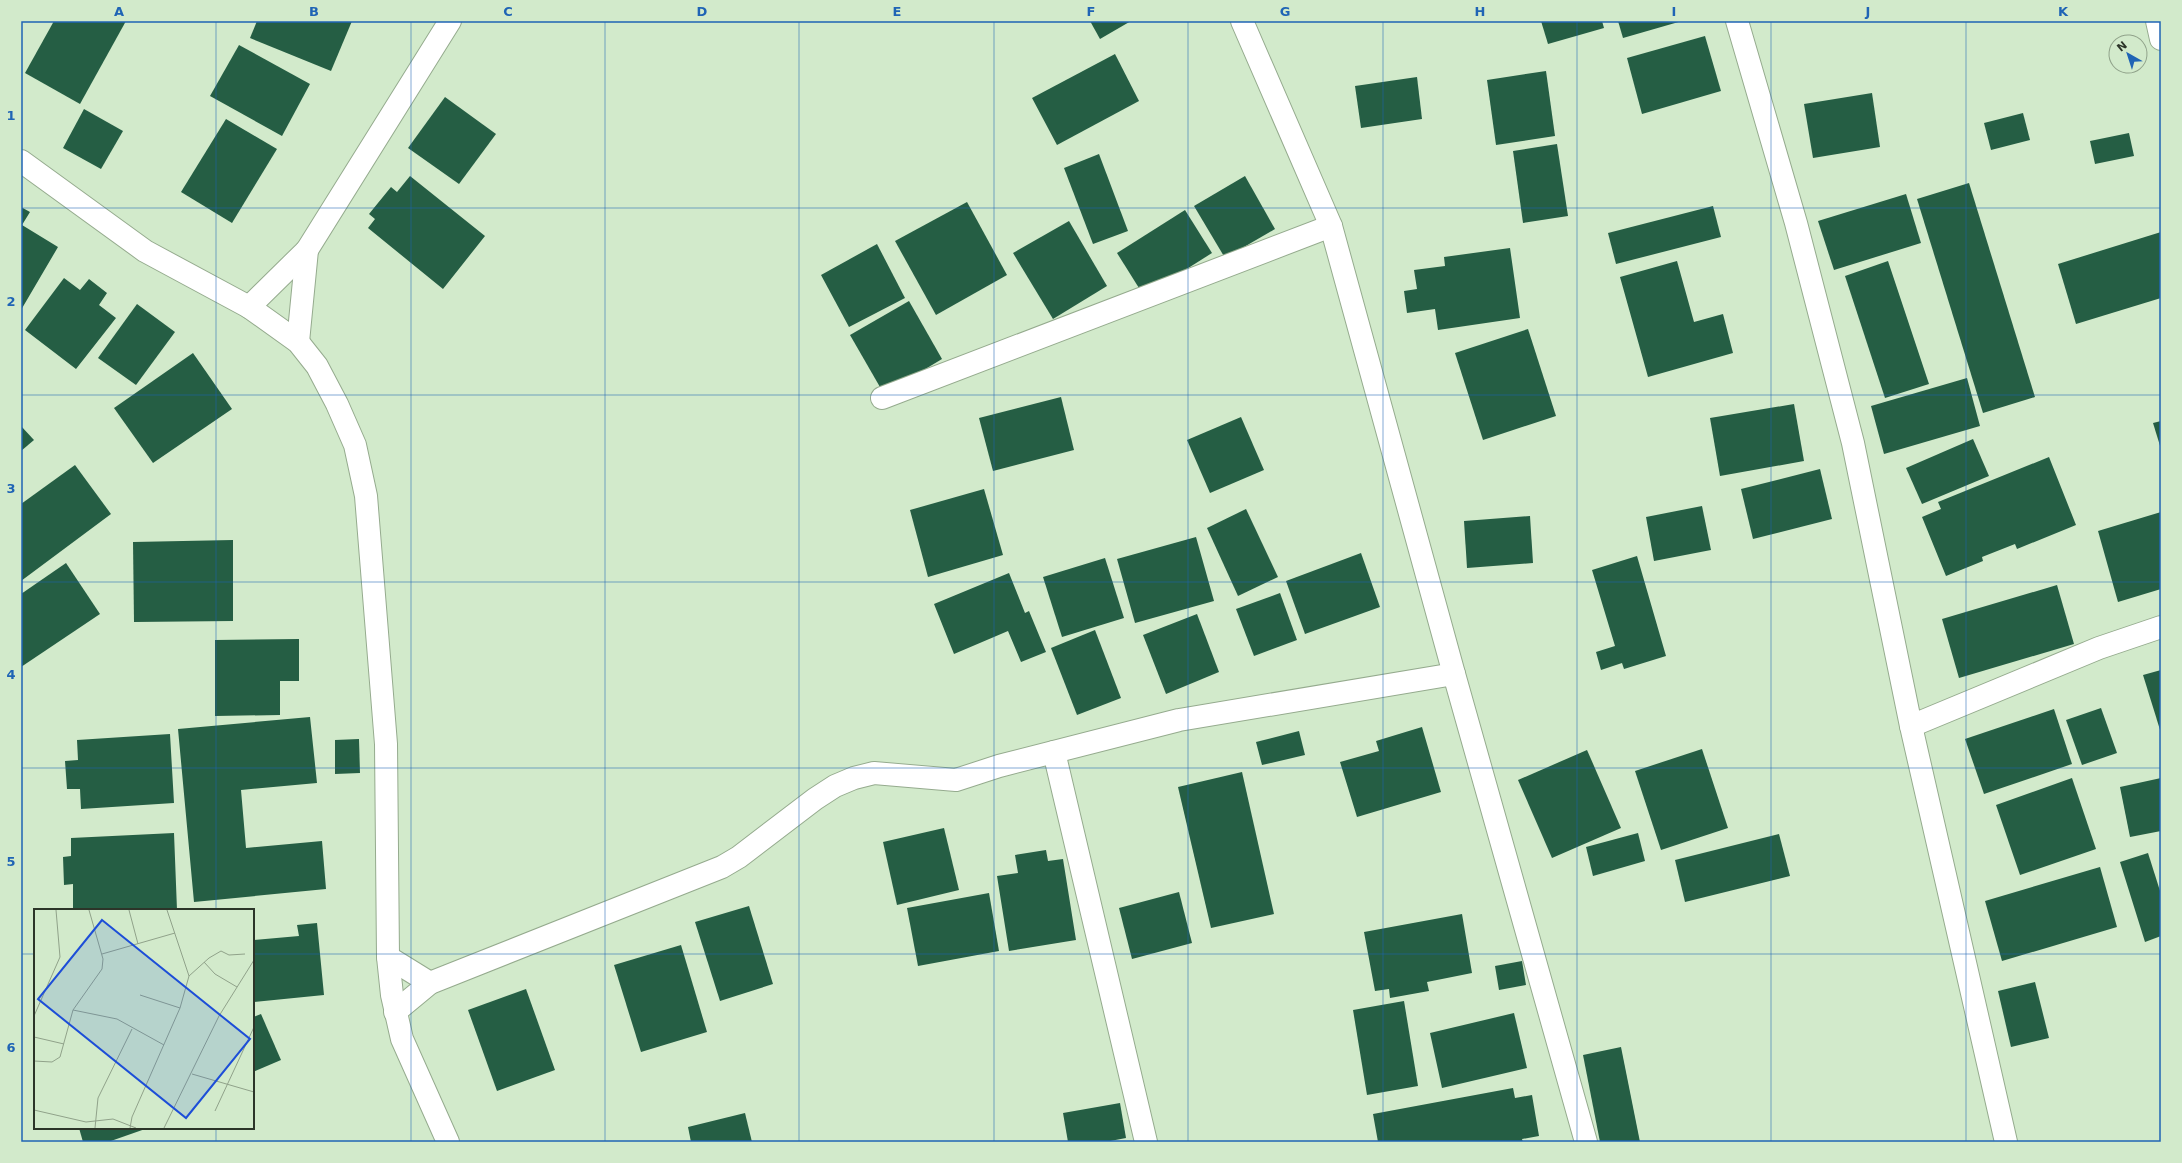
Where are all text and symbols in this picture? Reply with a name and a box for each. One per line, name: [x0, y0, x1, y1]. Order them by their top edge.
text: A: [114, 4, 124, 19]
text: B: [309, 4, 319, 19]
text: C: [503, 4, 513, 19]
text: D: [697, 4, 708, 19]
text: E: [893, 4, 901, 19]
text: F: [1087, 4, 1095, 19]
text: G: [1280, 4, 1290, 19]
text: H: [1475, 4, 1485, 19]
text: I: [1672, 4, 1676, 19]
text: J: [1865, 4, 1870, 19]
text: K: [2058, 4, 2069, 19]
north arrow: [2108, 34, 2148, 74]
text: N: [2114, 39, 2130, 55]
text: 1: [6, 108, 16, 123]
text: 2: [6, 294, 16, 309]
text: 3: [6, 481, 16, 496]
text: 4: [6, 667, 16, 682]
text: 5: [6, 854, 16, 869]
inset map: [34, 909, 254, 1129]
text: 6: [6, 1040, 16, 1055]

